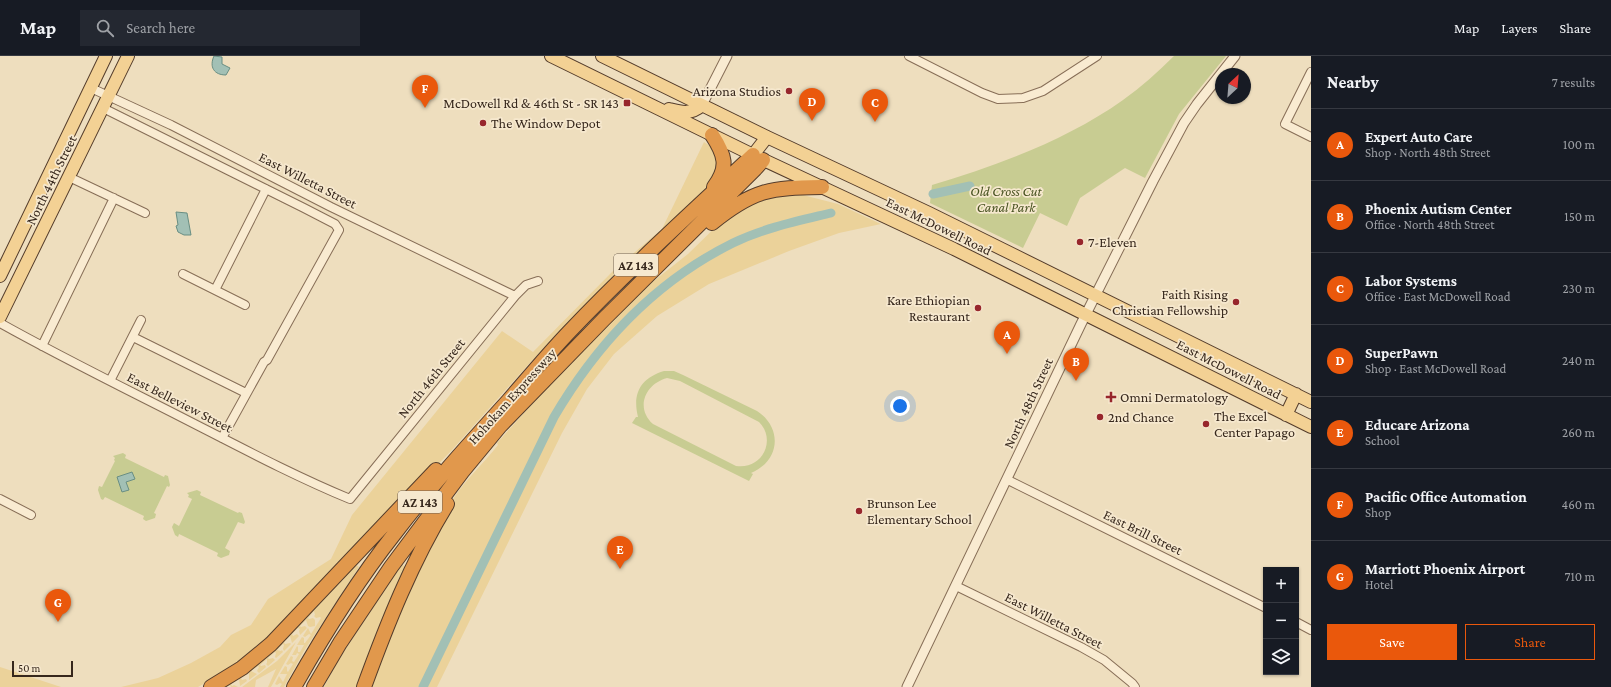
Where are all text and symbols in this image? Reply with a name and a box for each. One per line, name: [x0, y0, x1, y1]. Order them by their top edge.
search box: [80, 10, 360, 46]
text: Map: [20, 17, 56, 38]
icon: search: [94, 17, 116, 39]
text: Search here: [126, 20, 195, 36]
text: Map: [1454, 20, 1479, 36]
text: Layers: [1501, 20, 1538, 36]
text: Share: [1560, 20, 1591, 36]
north arrow: [1215, 68, 1251, 104]
text: Nearby: [1327, 73, 1379, 92]
pin: F: [412, 75, 438, 108]
text: 7 results: [1552, 75, 1595, 90]
place label: Arizona Studios: [693, 83, 781, 99]
marker: Arizona Studios: [784, 86, 794, 96]
pin: D: [799, 88, 825, 121]
pin: C: [862, 89, 888, 122]
place label: McDowell Rd & 46th St - SR 143: [443, 95, 619, 111]
marker: McDowell Rd & 46th St - SR 143: [622, 98, 632, 108]
place label: The Window Depot: [491, 115, 601, 131]
marker: The Window Depot: [478, 118, 488, 128]
text: Expert Auto Care: [1365, 129, 1473, 145]
street label: North 44th Street: [22, 132, 80, 227]
text: A: [1336, 137, 1344, 152]
text: 100 m: [1563, 137, 1595, 152]
text: Shop · North 48th Street: [1365, 145, 1490, 160]
street label: East Willetta Street: [256, 148, 360, 212]
park label: Old Cross Cut Canal Park: [970, 183, 1043, 215]
street label: East McDowell Road: [884, 194, 995, 259]
text: Phoenix Autism Center: [1365, 201, 1512, 217]
text: B: [1336, 209, 1344, 224]
text: 150 m: [1564, 209, 1595, 224]
text: Office · North 48th Street: [1365, 217, 1495, 232]
place label: 7-Eleven: [1088, 234, 1137, 250]
marker: 7-Eleven: [1075, 237, 1085, 247]
road number: AZ 143: [614, 254, 658, 276]
text: Labor Systems: [1365, 273, 1457, 289]
text: C: [1336, 281, 1344, 296]
text: 230 m: [1562, 281, 1595, 296]
place label: Faith Rising Christian Fellowship: [1112, 286, 1228, 318]
text: Office · East McDowell Road: [1365, 289, 1511, 304]
place label: Kare Ethiopian Restaurant: [887, 292, 970, 324]
marker: Faith Rising Christian Fellowship: [1231, 297, 1241, 307]
marker: Kare Ethiopian Restaurant: [973, 303, 983, 313]
pin: A: [994, 321, 1020, 354]
street label: North 46th Street: [394, 335, 468, 421]
street label: East McDowell Road: [1174, 336, 1285, 403]
street label: Hohokam Expressway: [465, 344, 560, 447]
text: SuperPawn: [1365, 345, 1438, 361]
pin: B: [1063, 348, 1089, 381]
text: D: [1336, 353, 1344, 368]
text: 240 m: [1562, 353, 1595, 368]
street label: North 48th Street: [1000, 355, 1056, 451]
text: Shop · East McDowell Road: [1365, 361, 1506, 376]
street label: East Belleview Street: [125, 369, 236, 436]
place label: Omni Dermatology: [1120, 389, 1229, 405]
marker: Omni Dermatology: [1105, 391, 1117, 403]
your location: [890, 396, 910, 416]
place label: The Excel Center Papago: [1214, 408, 1295, 440]
place label: 2nd Chance: [1108, 409, 1174, 425]
marker: 2nd Chance: [1095, 412, 1105, 422]
text: Educare Arizona: [1365, 417, 1470, 433]
marker: The Excel Center Papago: [1201, 419, 1211, 429]
text: E: [1336, 425, 1344, 440]
text: 260 m: [1562, 425, 1595, 440]
text: School: [1365, 433, 1400, 448]
text: Pacific Office Automation: [1365, 489, 1527, 505]
road number: AZ 143: [398, 491, 442, 513]
place label: Brunson Lee Elementary School: [867, 495, 972, 527]
text: F: [1337, 497, 1343, 512]
text: 460 m: [1562, 497, 1595, 512]
text: Shop: [1365, 505, 1391, 520]
marker: Brunson Lee Elementary School: [854, 506, 864, 516]
street label: East Brill Street: [1101, 506, 1185, 558]
pin: E: [607, 536, 633, 569]
text: Marriott Phoenix Airport: [1365, 561, 1525, 577]
map controls: [1263, 567, 1299, 675]
button: +: [1263, 567, 1299, 603]
text: G: [1336, 569, 1344, 584]
text: 710 m: [1564, 569, 1595, 584]
text: Hotel: [1365, 577, 1393, 592]
street label: East Willetta Street: [1002, 588, 1106, 652]
pin: G: [45, 589, 71, 622]
button: −: [1263, 603, 1299, 639]
button: Save: [1327, 624, 1457, 660]
button: Share: [1465, 624, 1595, 660]
button: layers: [1263, 639, 1299, 675]
scale bar: [12, 659, 73, 678]
text: 50 m: [18, 662, 40, 674]

